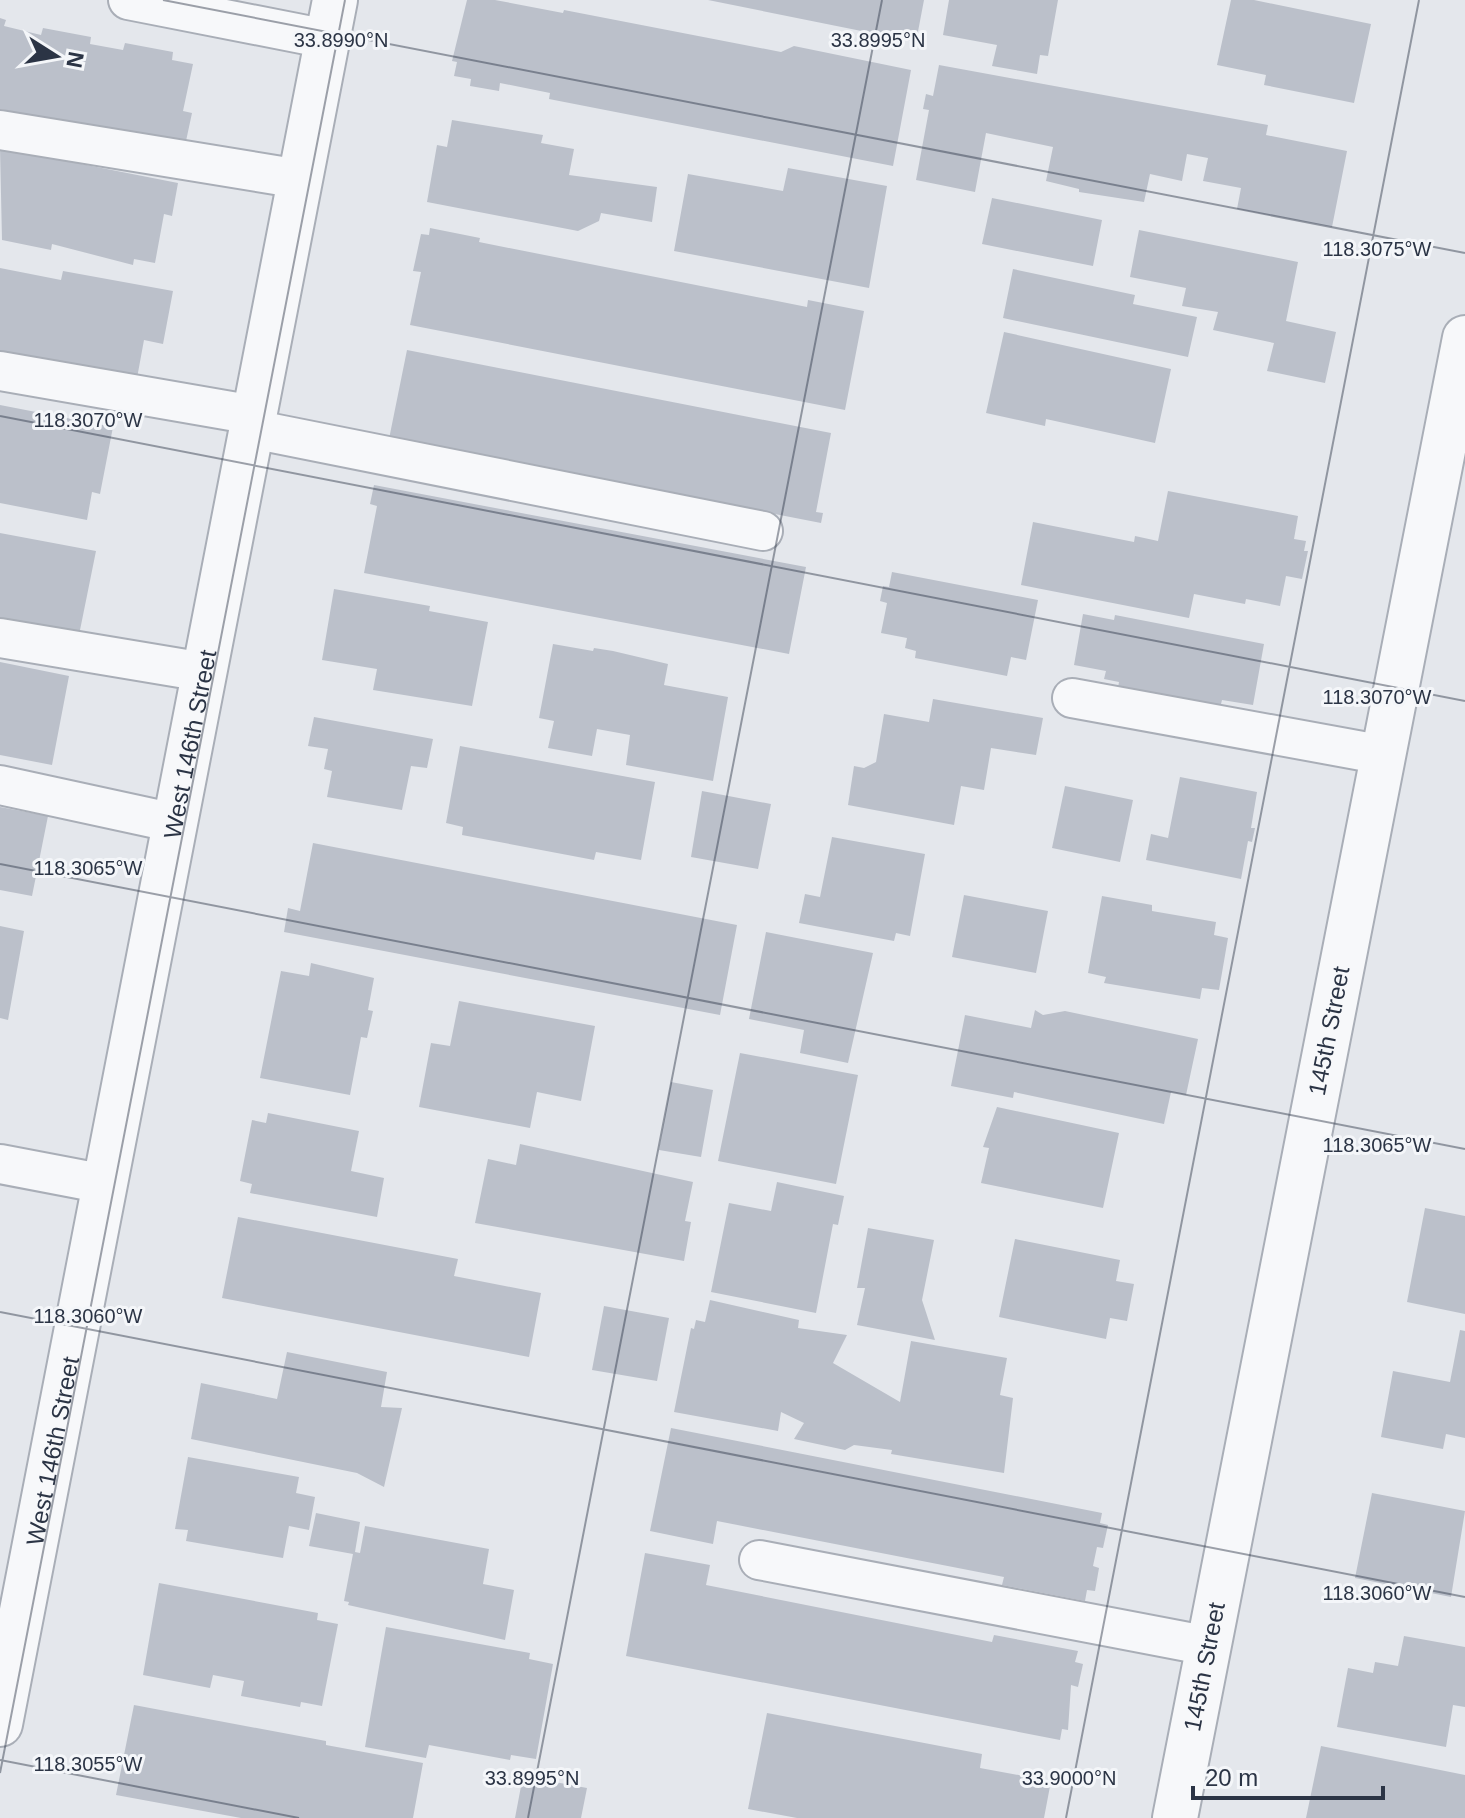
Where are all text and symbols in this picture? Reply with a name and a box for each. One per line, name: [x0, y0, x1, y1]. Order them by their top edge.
north arrow: [16, 16, 96, 96]
text: 33.8990°N: [294, 29, 388, 51]
text: 33.8995°N: [831, 29, 925, 51]
text: N: [61, 50, 89, 70]
text: 118.3075°W: [1323, 238, 1432, 260]
text: 118.3070°W: [34, 409, 143, 431]
street label: West 146th Street: [158, 647, 221, 841]
text: 118.3070°W: [1323, 686, 1432, 708]
text: 118.3065°W: [34, 857, 143, 879]
street label: 145th Street: [1303, 964, 1355, 1098]
text: 118.3065°W: [1323, 1134, 1432, 1156]
text: 118.3060°W: [34, 1305, 143, 1327]
street label: West 146th Street: [21, 1354, 84, 1548]
text: 118.3060°W: [1323, 1582, 1432, 1604]
street label: 145th Street: [1178, 1600, 1230, 1734]
scale bar: [1193, 1750, 1383, 1800]
text: 118.3055°W: [34, 1753, 143, 1775]
text: 20 m: [1205, 1764, 1258, 1791]
text: 33.8995°N: [485, 1767, 579, 1789]
text: 33.9000°N: [1022, 1767, 1116, 1789]

